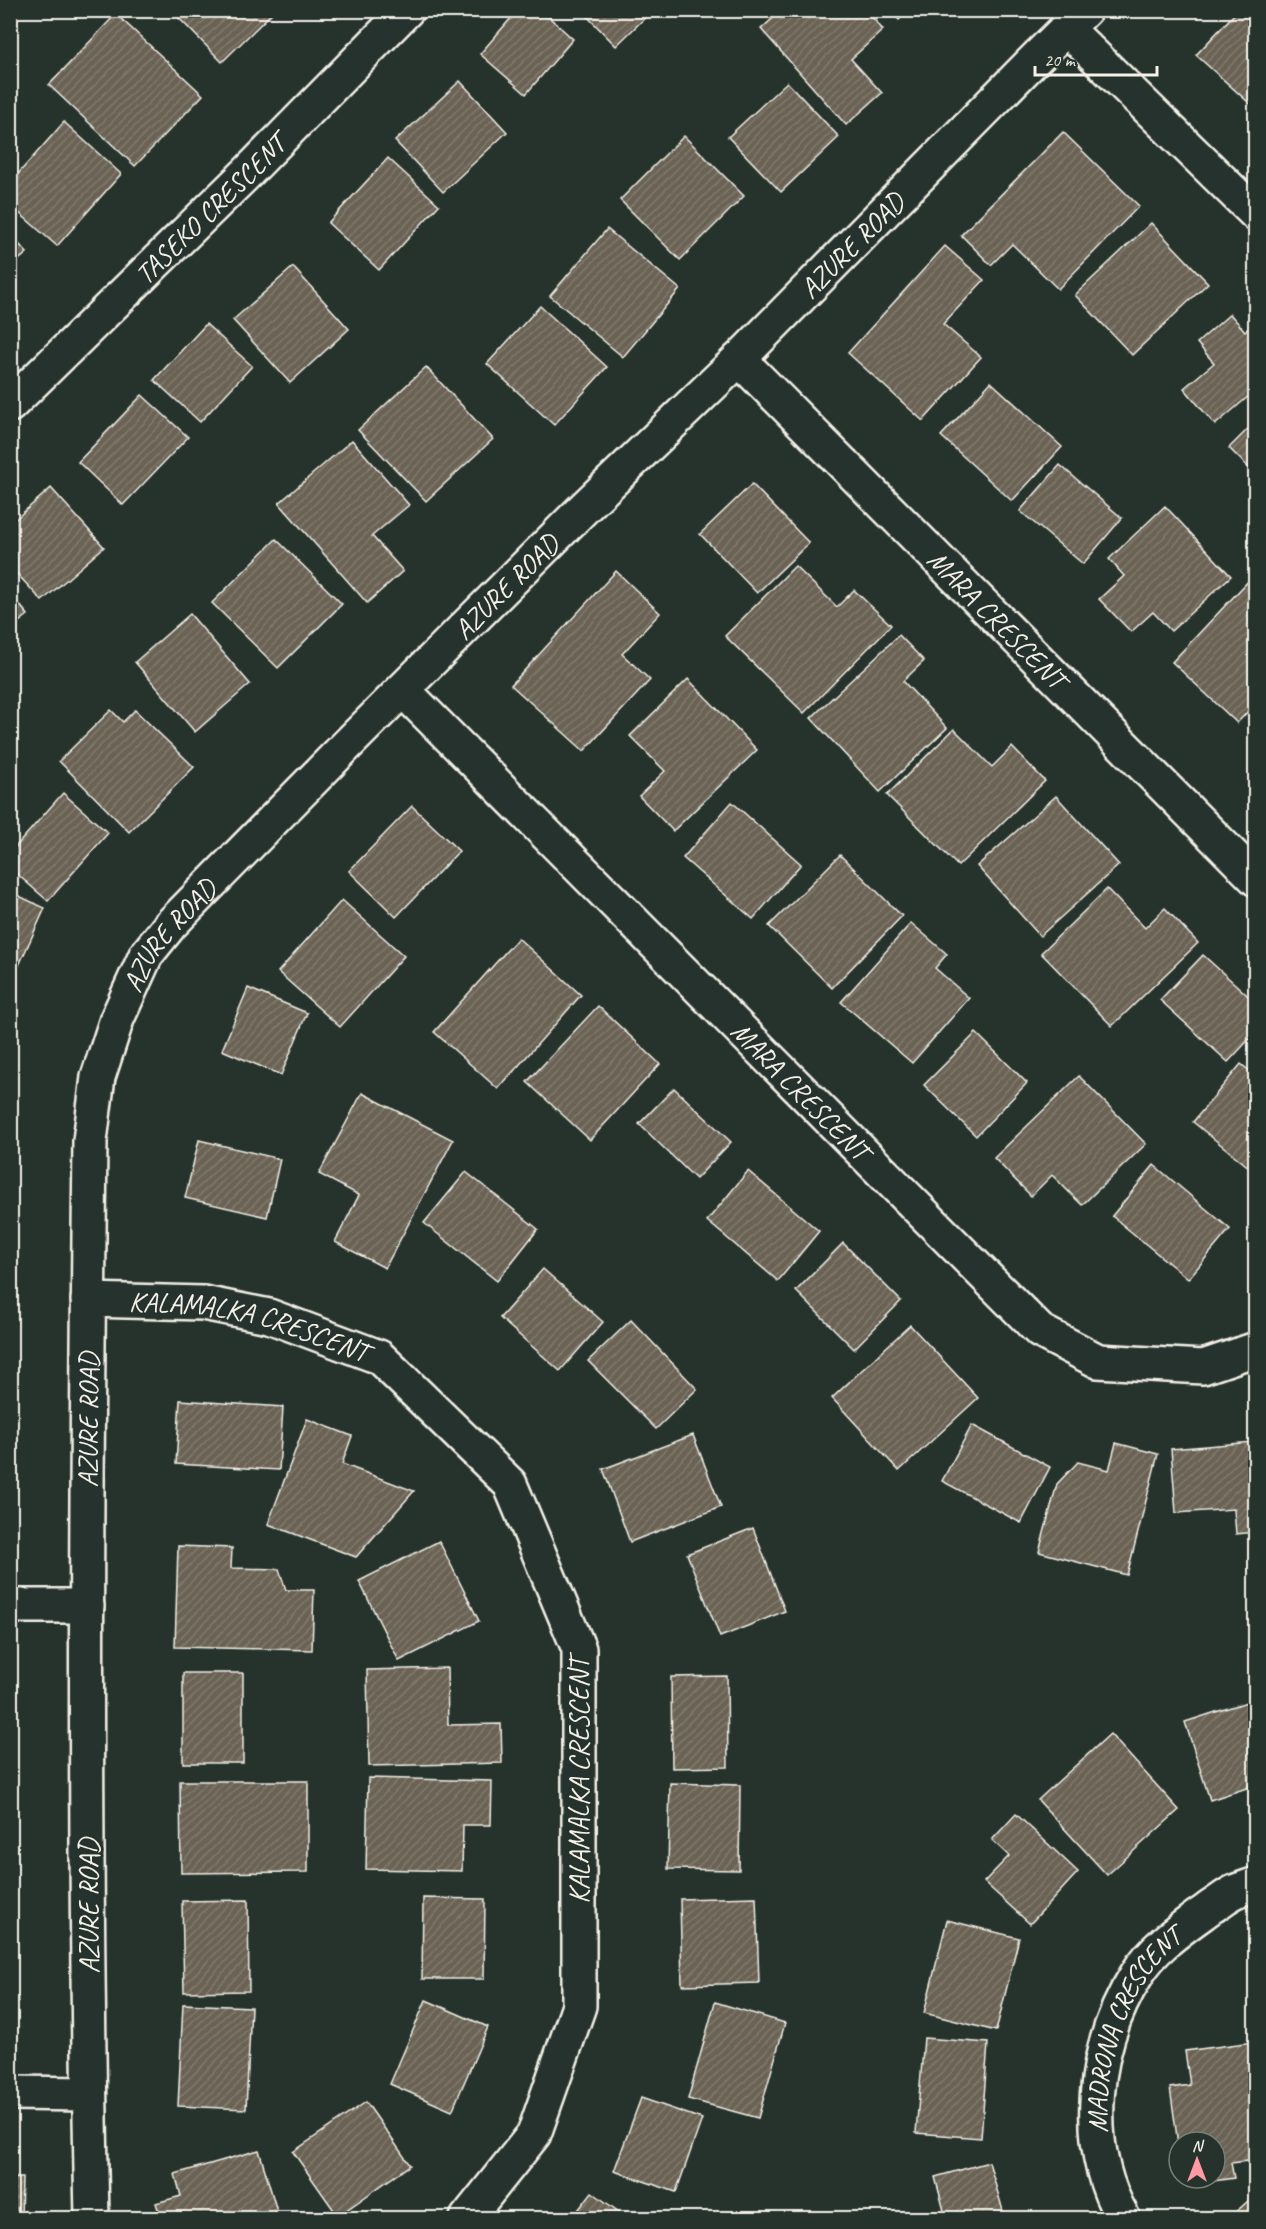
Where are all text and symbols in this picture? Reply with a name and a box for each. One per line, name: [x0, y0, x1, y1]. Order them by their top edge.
scale bar: [1035, 39, 1156, 77]
text: 20 m: [1044, 49, 1077, 71]
street label: TASEKO CRESCENT: [127, 122, 298, 291]
street label: AZURE ROAD: [792, 183, 913, 305]
street label: AZURE ROAD: [446, 524, 568, 646]
street label: MARA CRESCENT: [921, 542, 1079, 700]
street label: AZURE ROAD: [114, 869, 225, 997]
street label: MARA CRESCENT: [724, 1013, 882, 1172]
street label: KALAMALKA CRESCENT: [129, 1284, 380, 1371]
street label: AZURE ROAD: [70, 1350, 105, 1488]
street label: KALAMALKA CRESCENT: [561, 1651, 596, 1904]
street label: AZURE ROAD: [71, 1836, 106, 1973]
street label: MADRONA CRESCENT: [1087, 1923, 1203, 2145]
north arrow: [1167, 2130, 1227, 2190]

